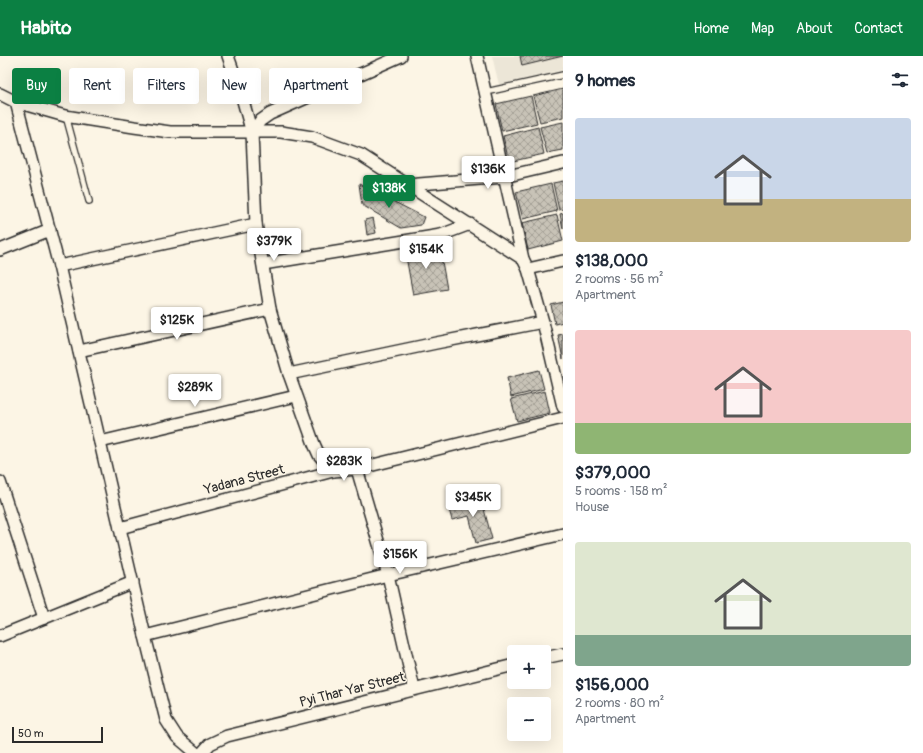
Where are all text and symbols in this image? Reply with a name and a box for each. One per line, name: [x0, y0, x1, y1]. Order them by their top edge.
text: Habito: [20, 16, 71, 40]
text: Home: [694, 20, 729, 37]
text: Map: [751, 20, 774, 37]
text: About: [796, 20, 832, 37]
text: Contact: [854, 20, 903, 37]
chip: Buy: [12, 68, 61, 104]
chip: Rent: [69, 68, 125, 104]
chip: Filters: [133, 68, 199, 104]
chip: New: [207, 68, 261, 104]
chip: Apartment: [269, 68, 362, 104]
icon: filters: [889, 69, 911, 91]
text: 9 homes: [575, 70, 635, 91]
icon: home: [707, 144, 779, 216]
pin: $136K: [460, 156, 516, 190]
text: $136K: [471, 161, 505, 177]
pin: $138K: [361, 175, 417, 209]
text: $138K: [372, 180, 406, 196]
pin: $379K: [246, 228, 302, 262]
text: $379K: [256, 233, 292, 249]
pin: $154K: [398, 236, 454, 270]
text: $154K: [409, 241, 443, 257]
text: $138,000: [575, 250, 648, 271]
text: 2 rooms · 56 m²: [575, 271, 663, 287]
text: Apartment: [575, 287, 636, 303]
pin: $125K: [149, 307, 205, 341]
text: $125K: [160, 312, 194, 328]
icon: home: [707, 356, 779, 428]
pin: $289K: [167, 374, 223, 408]
text: $289K: [177, 379, 213, 395]
pin: $283K: [316, 448, 372, 482]
text: $283K: [326, 453, 362, 469]
street label: Yadana Street: [201, 461, 287, 499]
text: $379,000: [575, 462, 651, 483]
text: 5 rooms · 158 m²: [575, 483, 667, 499]
pin: $345K: [445, 484, 501, 518]
text: $345K: [455, 489, 491, 505]
text: House: [575, 499, 609, 515]
pin: $156K: [372, 541, 428, 575]
text: $156K: [383, 546, 417, 562]
icon: home: [707, 568, 779, 640]
map controls: [507, 645, 551, 741]
button: +: [507, 645, 551, 689]
street label: Pyi Thar Yar Street: [298, 668, 407, 711]
text: $156,000: [575, 674, 649, 695]
text: 2 rooms · 80 m²: [575, 695, 664, 711]
button: −: [507, 697, 551, 741]
text: Apartment: [575, 711, 636, 727]
scale bar: [12, 725, 103, 744]
text: 50 m: [18, 727, 44, 740]

